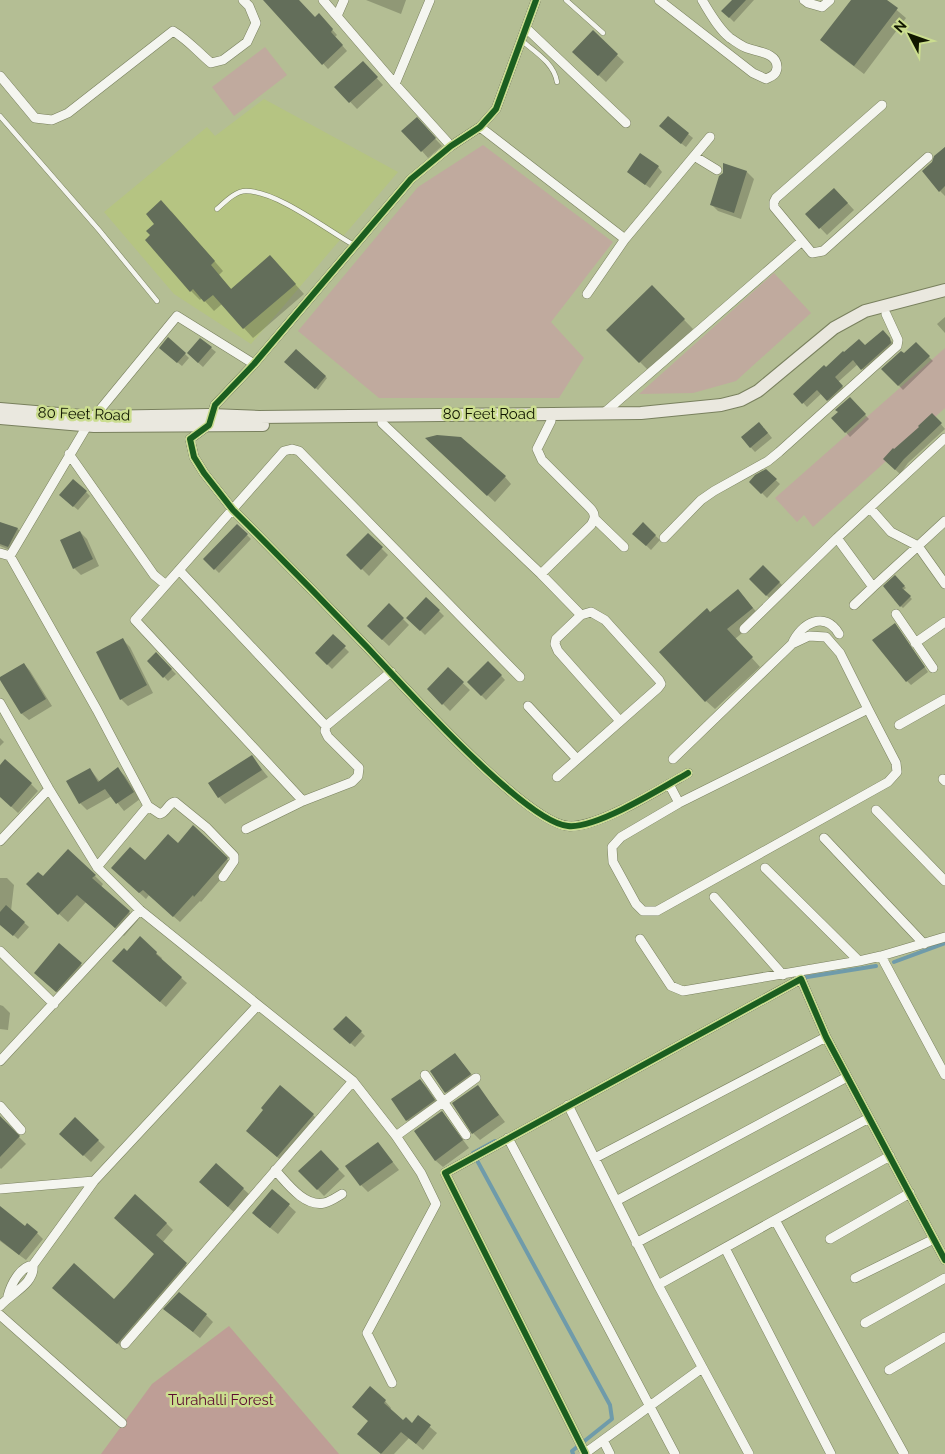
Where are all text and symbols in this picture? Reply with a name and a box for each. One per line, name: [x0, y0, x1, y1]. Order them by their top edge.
north arrow: [885, 10, 935, 60]
text: N: [891, 17, 910, 36]
street label: 80 Feet Road: [37, 403, 131, 425]
street label: 80 Feet Road: [443, 405, 535, 423]
park label: Turahalli Forest: [168, 1391, 274, 1409]

